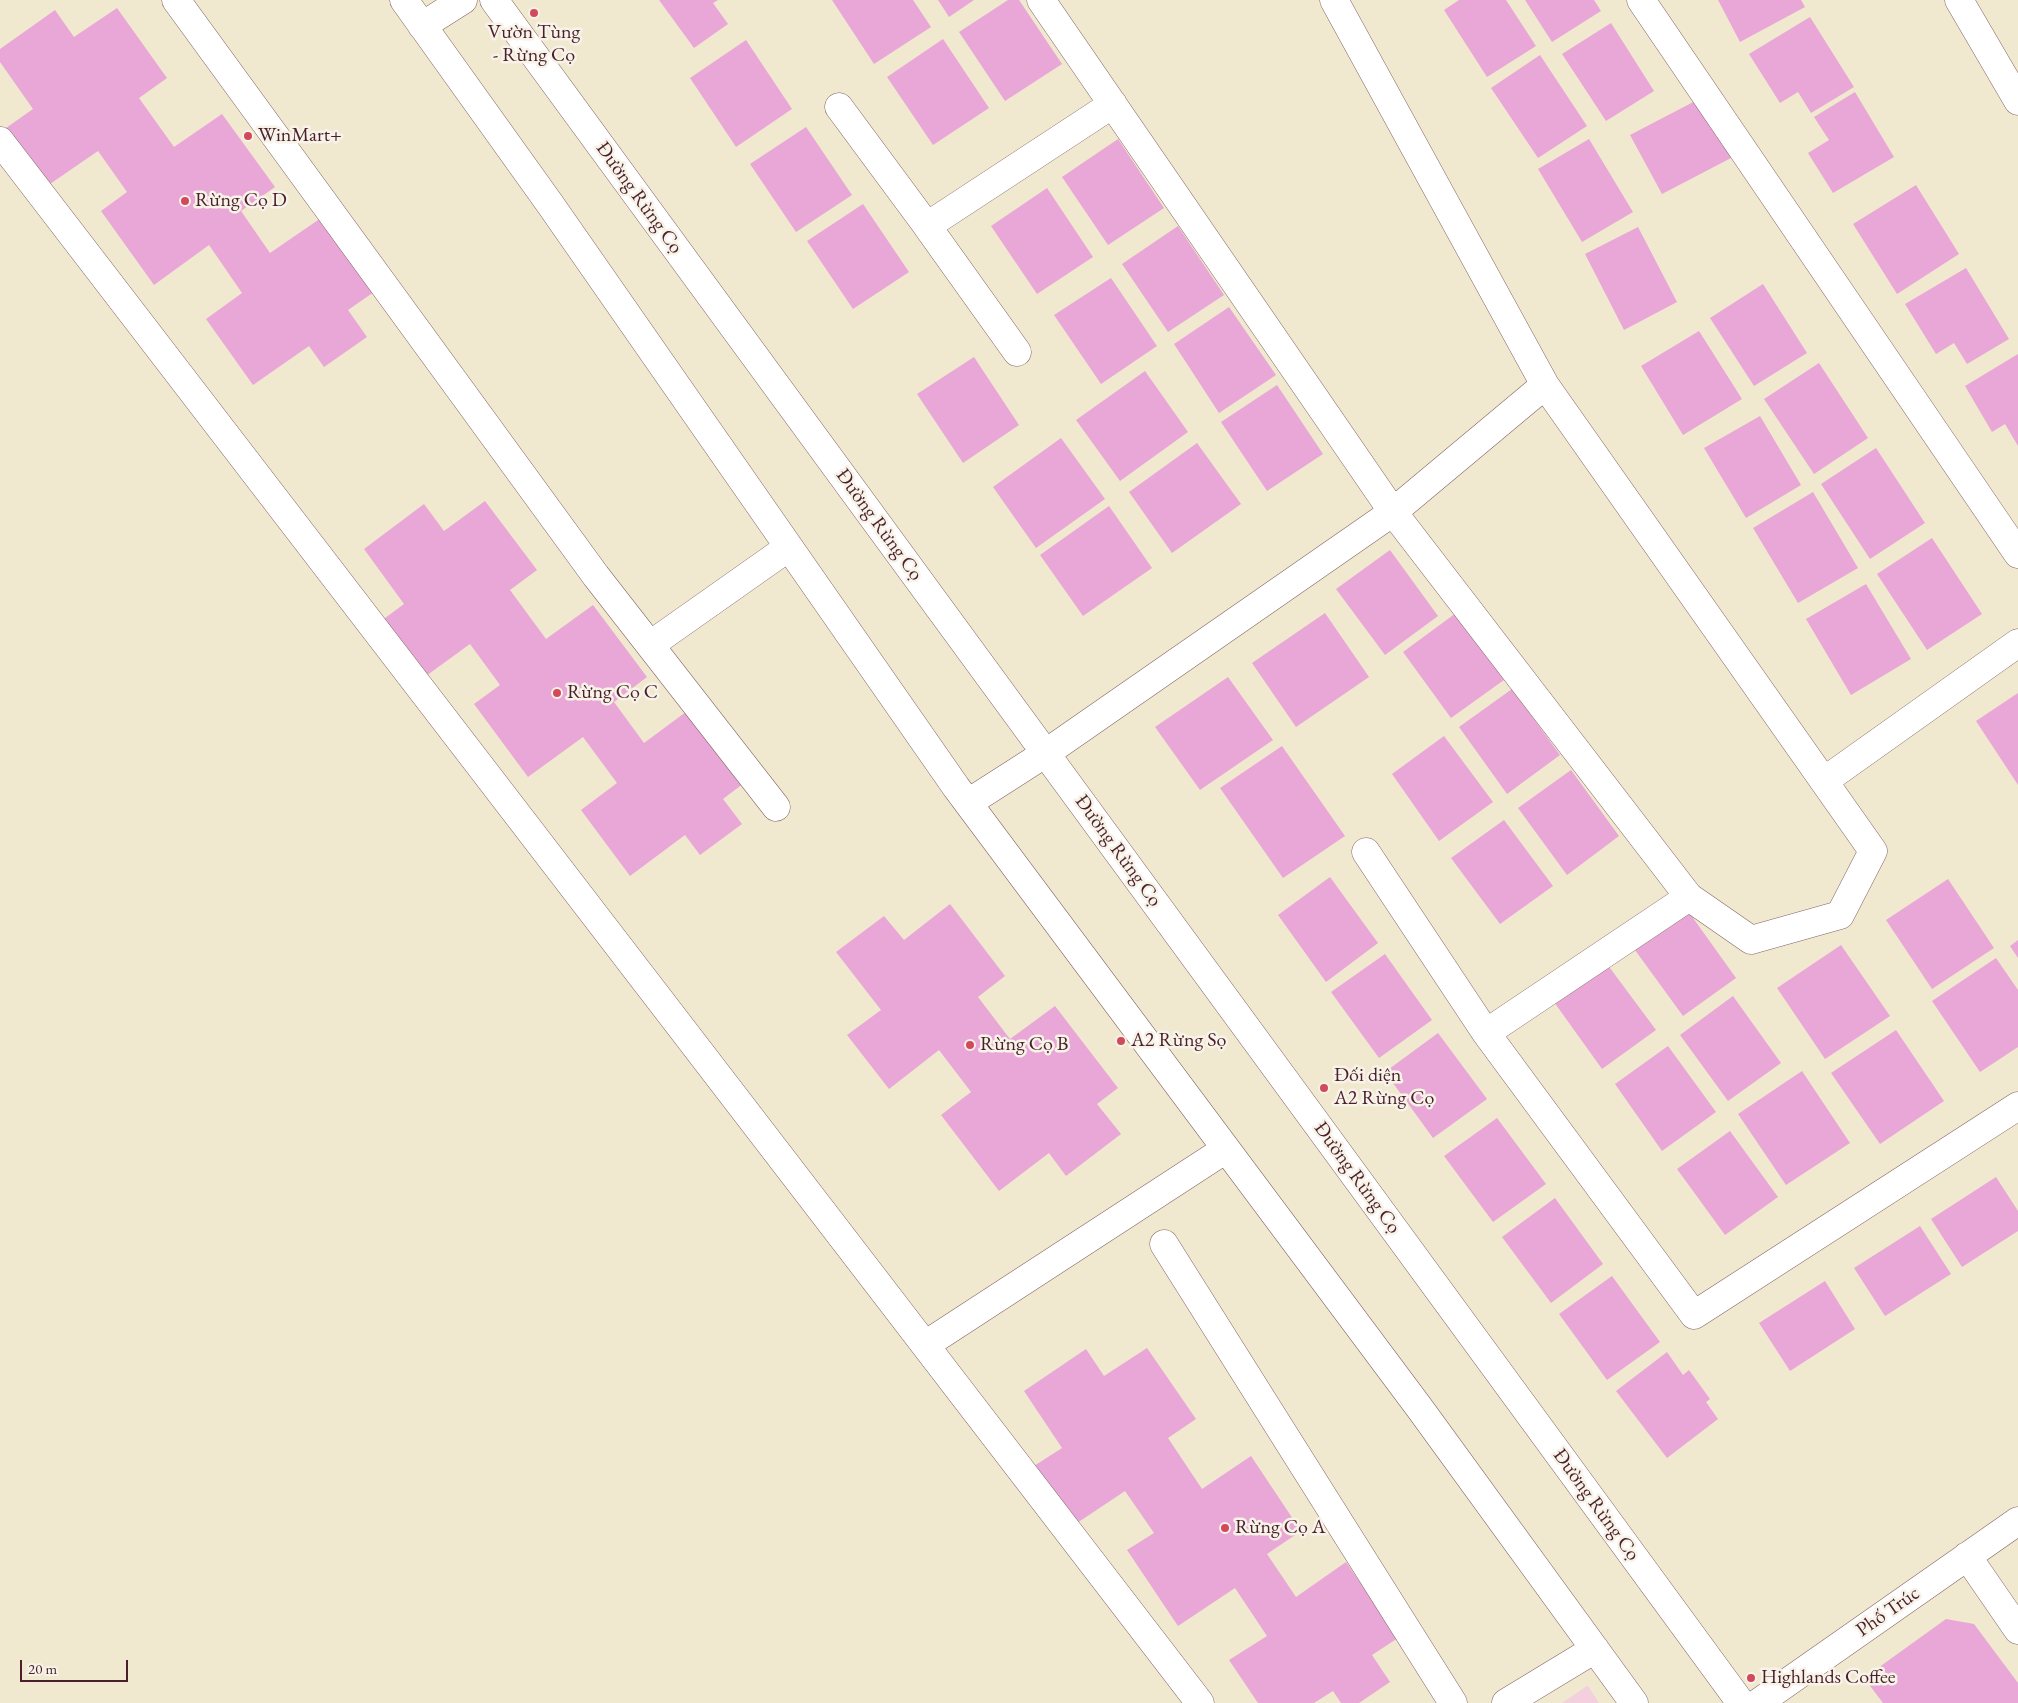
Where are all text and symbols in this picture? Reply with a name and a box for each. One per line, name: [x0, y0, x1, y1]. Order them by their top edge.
marker: Vườn Tùng - Rừng Cọ: [528, 7, 540, 19]
place label: Vườn Tùng - Rừng Cọ: [488, 21, 580, 68]
place label: WinMart+: [258, 124, 342, 148]
marker: WinMart+: [242, 130, 254, 142]
street label: Đường Rừng Cọ: [590, 137, 688, 259]
place label: Rừng Cọ D: [195, 189, 287, 213]
marker: Rừng Cọ D: [179, 195, 191, 207]
street label: Đường Rừng Cọ: [830, 464, 928, 586]
place label: Rừng Cọ C: [567, 681, 658, 705]
marker: Rừng Cọ C: [551, 687, 563, 699]
street label: Đường Rừng Cọ: [1069, 790, 1167, 912]
place label: A2 Rừng Sọ: [1131, 1029, 1226, 1053]
place label: Rừng Cọ B: [980, 1033, 1069, 1057]
marker: A2 Rừng Sọ: [1115, 1035, 1127, 1047]
marker: Rừng Cọ B: [964, 1039, 976, 1051]
place label: Đối diện A2 Rừng Cọ: [1334, 1064, 1434, 1111]
marker: Đối diện A2 Rừng Cọ: [1318, 1082, 1330, 1094]
street label: Đường Rừng Cọ: [1308, 1117, 1406, 1239]
street label: Đường Rừng Cọ: [1547, 1444, 1645, 1566]
place label: Rừng Cọ A: [1235, 1516, 1326, 1540]
marker: Rừng Cọ A: [1219, 1522, 1231, 1534]
street label: Phố Trúc: [1852, 1582, 1924, 1642]
scale bar: [22, 1650, 130, 1682]
text: 20 m: [28, 1659, 57, 1678]
place label: Highlands Coffee: [1761, 1666, 1896, 1690]
marker: Highlands Coffee: [1745, 1672, 1757, 1684]

